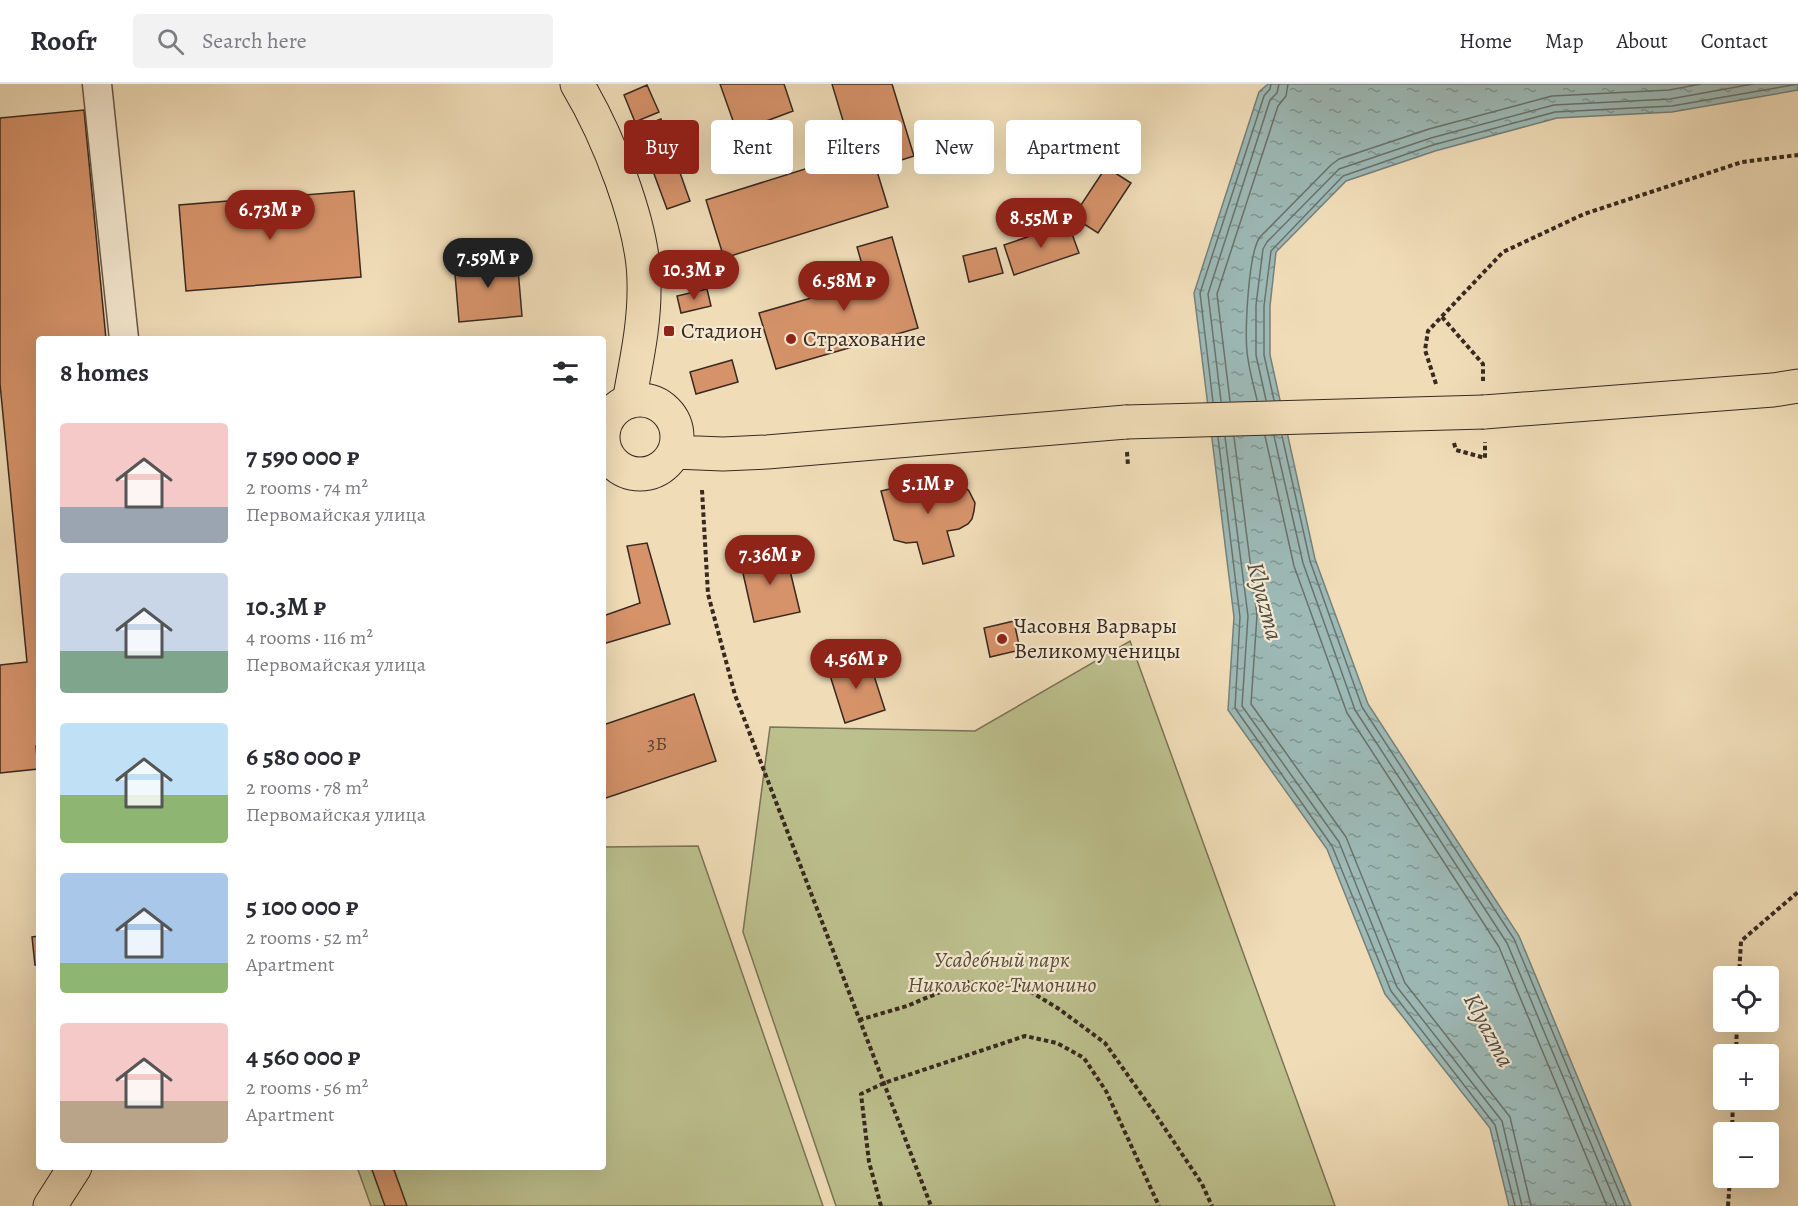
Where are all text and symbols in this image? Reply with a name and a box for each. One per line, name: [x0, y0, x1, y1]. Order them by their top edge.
search box: [133, 14, 553, 68]
text: Roofr: [30, 22, 97, 60]
icon: search: [154, 25, 187, 58]
text: Search here: [202, 26, 307, 56]
text: Home: [1459, 27, 1512, 55]
text: Map: [1545, 27, 1583, 55]
text: About: [1616, 27, 1668, 55]
text: Contact: [1701, 27, 1768, 55]
chip: Buy: [624, 120, 699, 174]
chip: Rent: [711, 120, 793, 174]
chip: Filters: [805, 120, 902, 174]
chip: New: [914, 120, 994, 174]
chip: Apartment: [1006, 120, 1141, 174]
pin: 6.73M ₽: [215, 190, 325, 241]
text: 6.73M ₽: [239, 196, 301, 223]
pin: 8.55M ₽: [986, 198, 1096, 249]
text: 8.55M ₽: [1010, 204, 1072, 231]
pin: 7.59M ₽: [433, 238, 543, 289]
text: 7.59M ₽: [457, 244, 519, 271]
pin: 10.3M ₽: [639, 250, 749, 301]
text: 10.3M ₽: [663, 256, 725, 283]
pin: 6.58M ₽: [789, 261, 899, 312]
text: 6.58M ₽: [812, 267, 876, 294]
place label: Стадион: [681, 316, 762, 346]
marker: Стадион: [662, 324, 676, 338]
place label: Страхование: [803, 324, 926, 354]
marker: Страхование: [784, 332, 798, 346]
text: 8 homes: [60, 355, 149, 390]
icon: filters: [549, 356, 582, 389]
text: 7 590 000 ₽: [246, 439, 359, 474]
icon: home: [108, 447, 180, 519]
pin: 5.1M ₽: [879, 464, 977, 515]
text: 5.1M ₽: [902, 470, 954, 497]
text: 2 rooms · 74 m²: [246, 474, 368, 501]
text: Первомайская улица: [246, 501, 426, 528]
pin: 7.36M ₽: [715, 535, 825, 586]
text: 7.36M ₽: [739, 541, 801, 568]
water label: Klyazma: [1239, 558, 1291, 644]
text: 10.3M ₽: [246, 589, 326, 624]
icon: home: [108, 597, 180, 669]
place label: Часовня Варвары Великомученицы: [1014, 611, 1181, 666]
text: 4 rooms · 116 m²: [246, 624, 373, 651]
marker: Часовня Варвары Великомученицы: [995, 632, 1009, 646]
pin: 4.56M ₽: [801, 639, 911, 690]
text: 4.56M ₽: [824, 645, 888, 672]
text: Первомайская улица: [246, 651, 426, 678]
house number: 3Б: [647, 730, 667, 757]
text: 6 580 000 ₽: [246, 739, 361, 774]
icon: home: [108, 747, 180, 819]
text: 2 rooms · 78 m²: [246, 774, 369, 801]
text: Первомайская улица: [246, 801, 426, 828]
text: 5 100 000 ₽: [246, 889, 359, 924]
icon: home: [108, 897, 180, 969]
text: 2 rooms · 52 m²: [246, 924, 369, 951]
park label: Усадебный парк Никольское-Тимонино: [908, 945, 1096, 1000]
text: Apartment: [246, 951, 335, 978]
map controls: [1713, 966, 1779, 1188]
button: locate: [1713, 966, 1779, 1032]
water label: Klyazma: [1456, 987, 1522, 1073]
text: 4 560 000 ₽: [246, 1039, 361, 1074]
button: +: [1713, 1044, 1779, 1110]
icon: home: [108, 1047, 180, 1119]
text: 2 rooms · 56 m²: [246, 1074, 368, 1101]
text: Apartment: [246, 1101, 335, 1128]
button: −: [1713, 1122, 1779, 1188]

